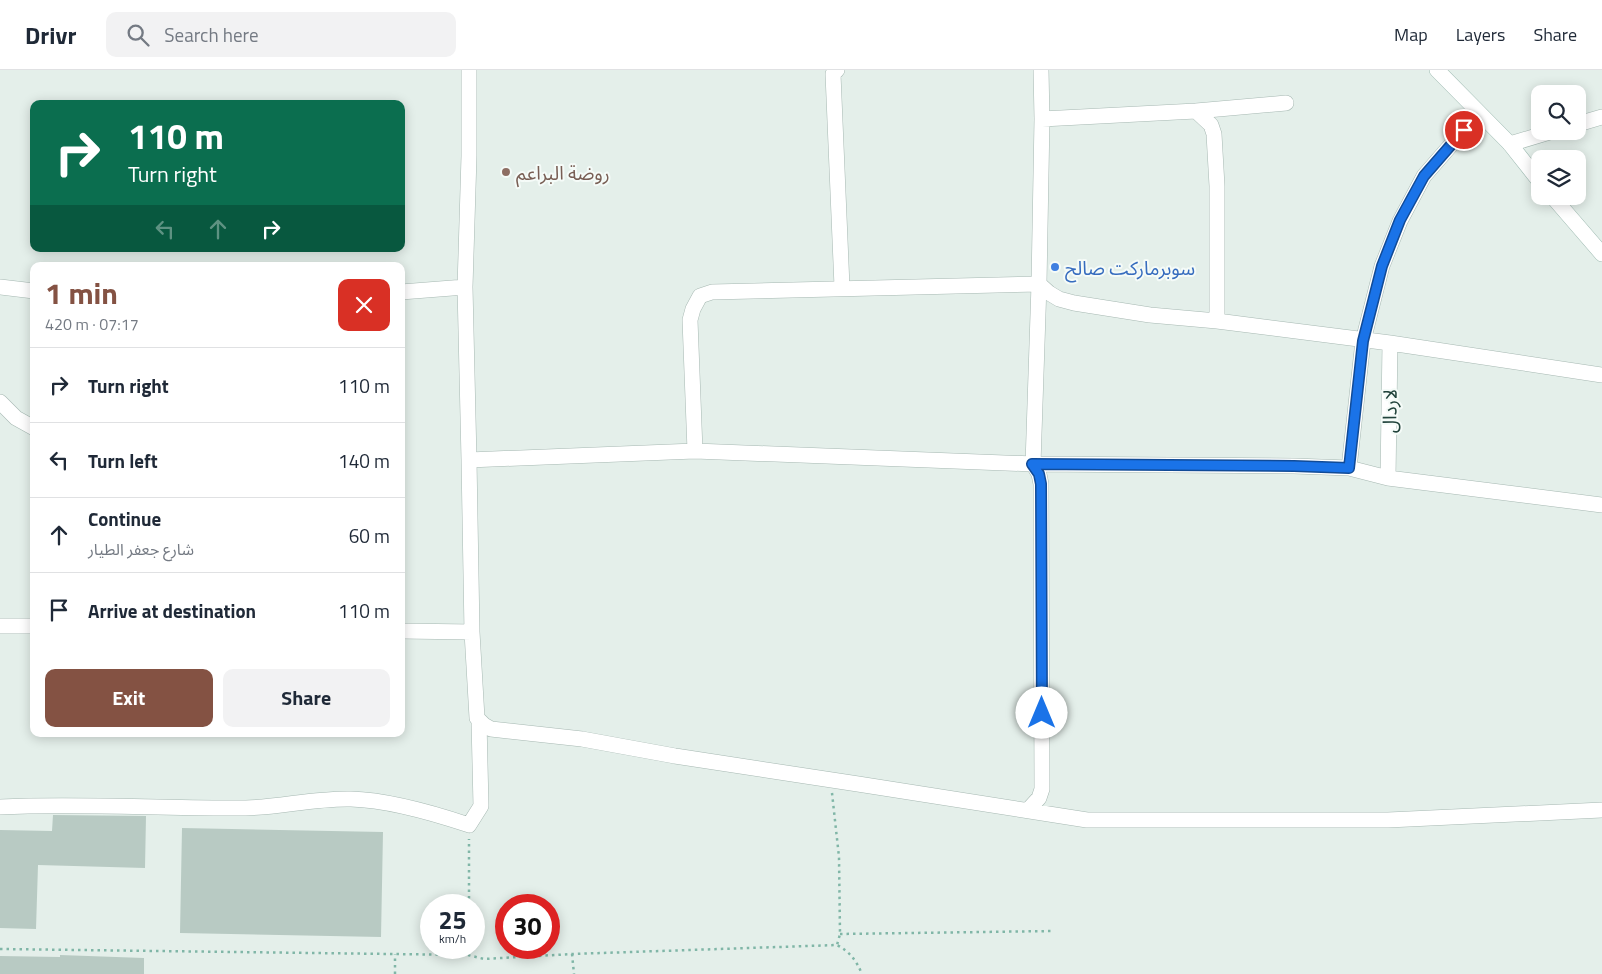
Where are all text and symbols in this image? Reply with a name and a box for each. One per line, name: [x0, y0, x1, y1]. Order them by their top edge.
search box: [106, 12, 456, 57]
text: Drivr: [25, 17, 76, 53]
text: Search here: [164, 20, 259, 49]
icon: search: [124, 21, 152, 49]
text: Map: [1394, 21, 1428, 48]
text: Layers: [1456, 21, 1505, 48]
text: Share: [1533, 21, 1577, 48]
map controls: [1531, 85, 1586, 205]
button: search: [1531, 85, 1586, 140]
text: 110 m: [128, 109, 224, 163]
pin: [1443, 109, 1485, 151]
icon: arrive: [1450, 116, 1478, 144]
icon: right: [45, 120, 110, 185]
button: layers: [1531, 150, 1586, 205]
text: Turn right: [128, 157, 217, 191]
place label: روضة البراعم: [516, 158, 610, 188]
marker: روضة البراعم: [500, 166, 512, 178]
icon: left: [151, 215, 179, 243]
icon: ahead: [204, 215, 232, 243]
icon: right: [257, 215, 285, 243]
place label: سوبرماركت صالح: [1065, 253, 1195, 283]
marker: سوبرماركت صالح: [1049, 261, 1061, 273]
text: 1 min: [45, 270, 118, 316]
button: close: [338, 279, 390, 331]
text: 420 m · 07:17: [45, 312, 139, 336]
icon: right: [45, 371, 73, 399]
text: Turn right: [88, 371, 169, 400]
text: 110 m: [338, 371, 390, 400]
street label: لاردال: [1374, 389, 1404, 433]
icon: left: [45, 446, 73, 474]
text: Turn left: [88, 446, 158, 475]
text: 140 m: [338, 446, 390, 475]
text: Continue: [88, 504, 161, 533]
icon: ahead: [45, 521, 73, 549]
text: 60 m: [349, 521, 390, 550]
text: شارع جعفر الطيار: [88, 537, 194, 561]
icon: arrive: [45, 596, 73, 624]
text: Arrive at destination: [88, 596, 256, 625]
text: 110 m: [338, 596, 390, 625]
button: Exit: [45, 669, 213, 727]
button: Share: [223, 669, 390, 727]
position arrow: [1015, 686, 1067, 738]
speed limit sign: 30: [495, 894, 560, 959]
text: 25: [438, 901, 467, 939]
text: km/h: [439, 929, 466, 948]

